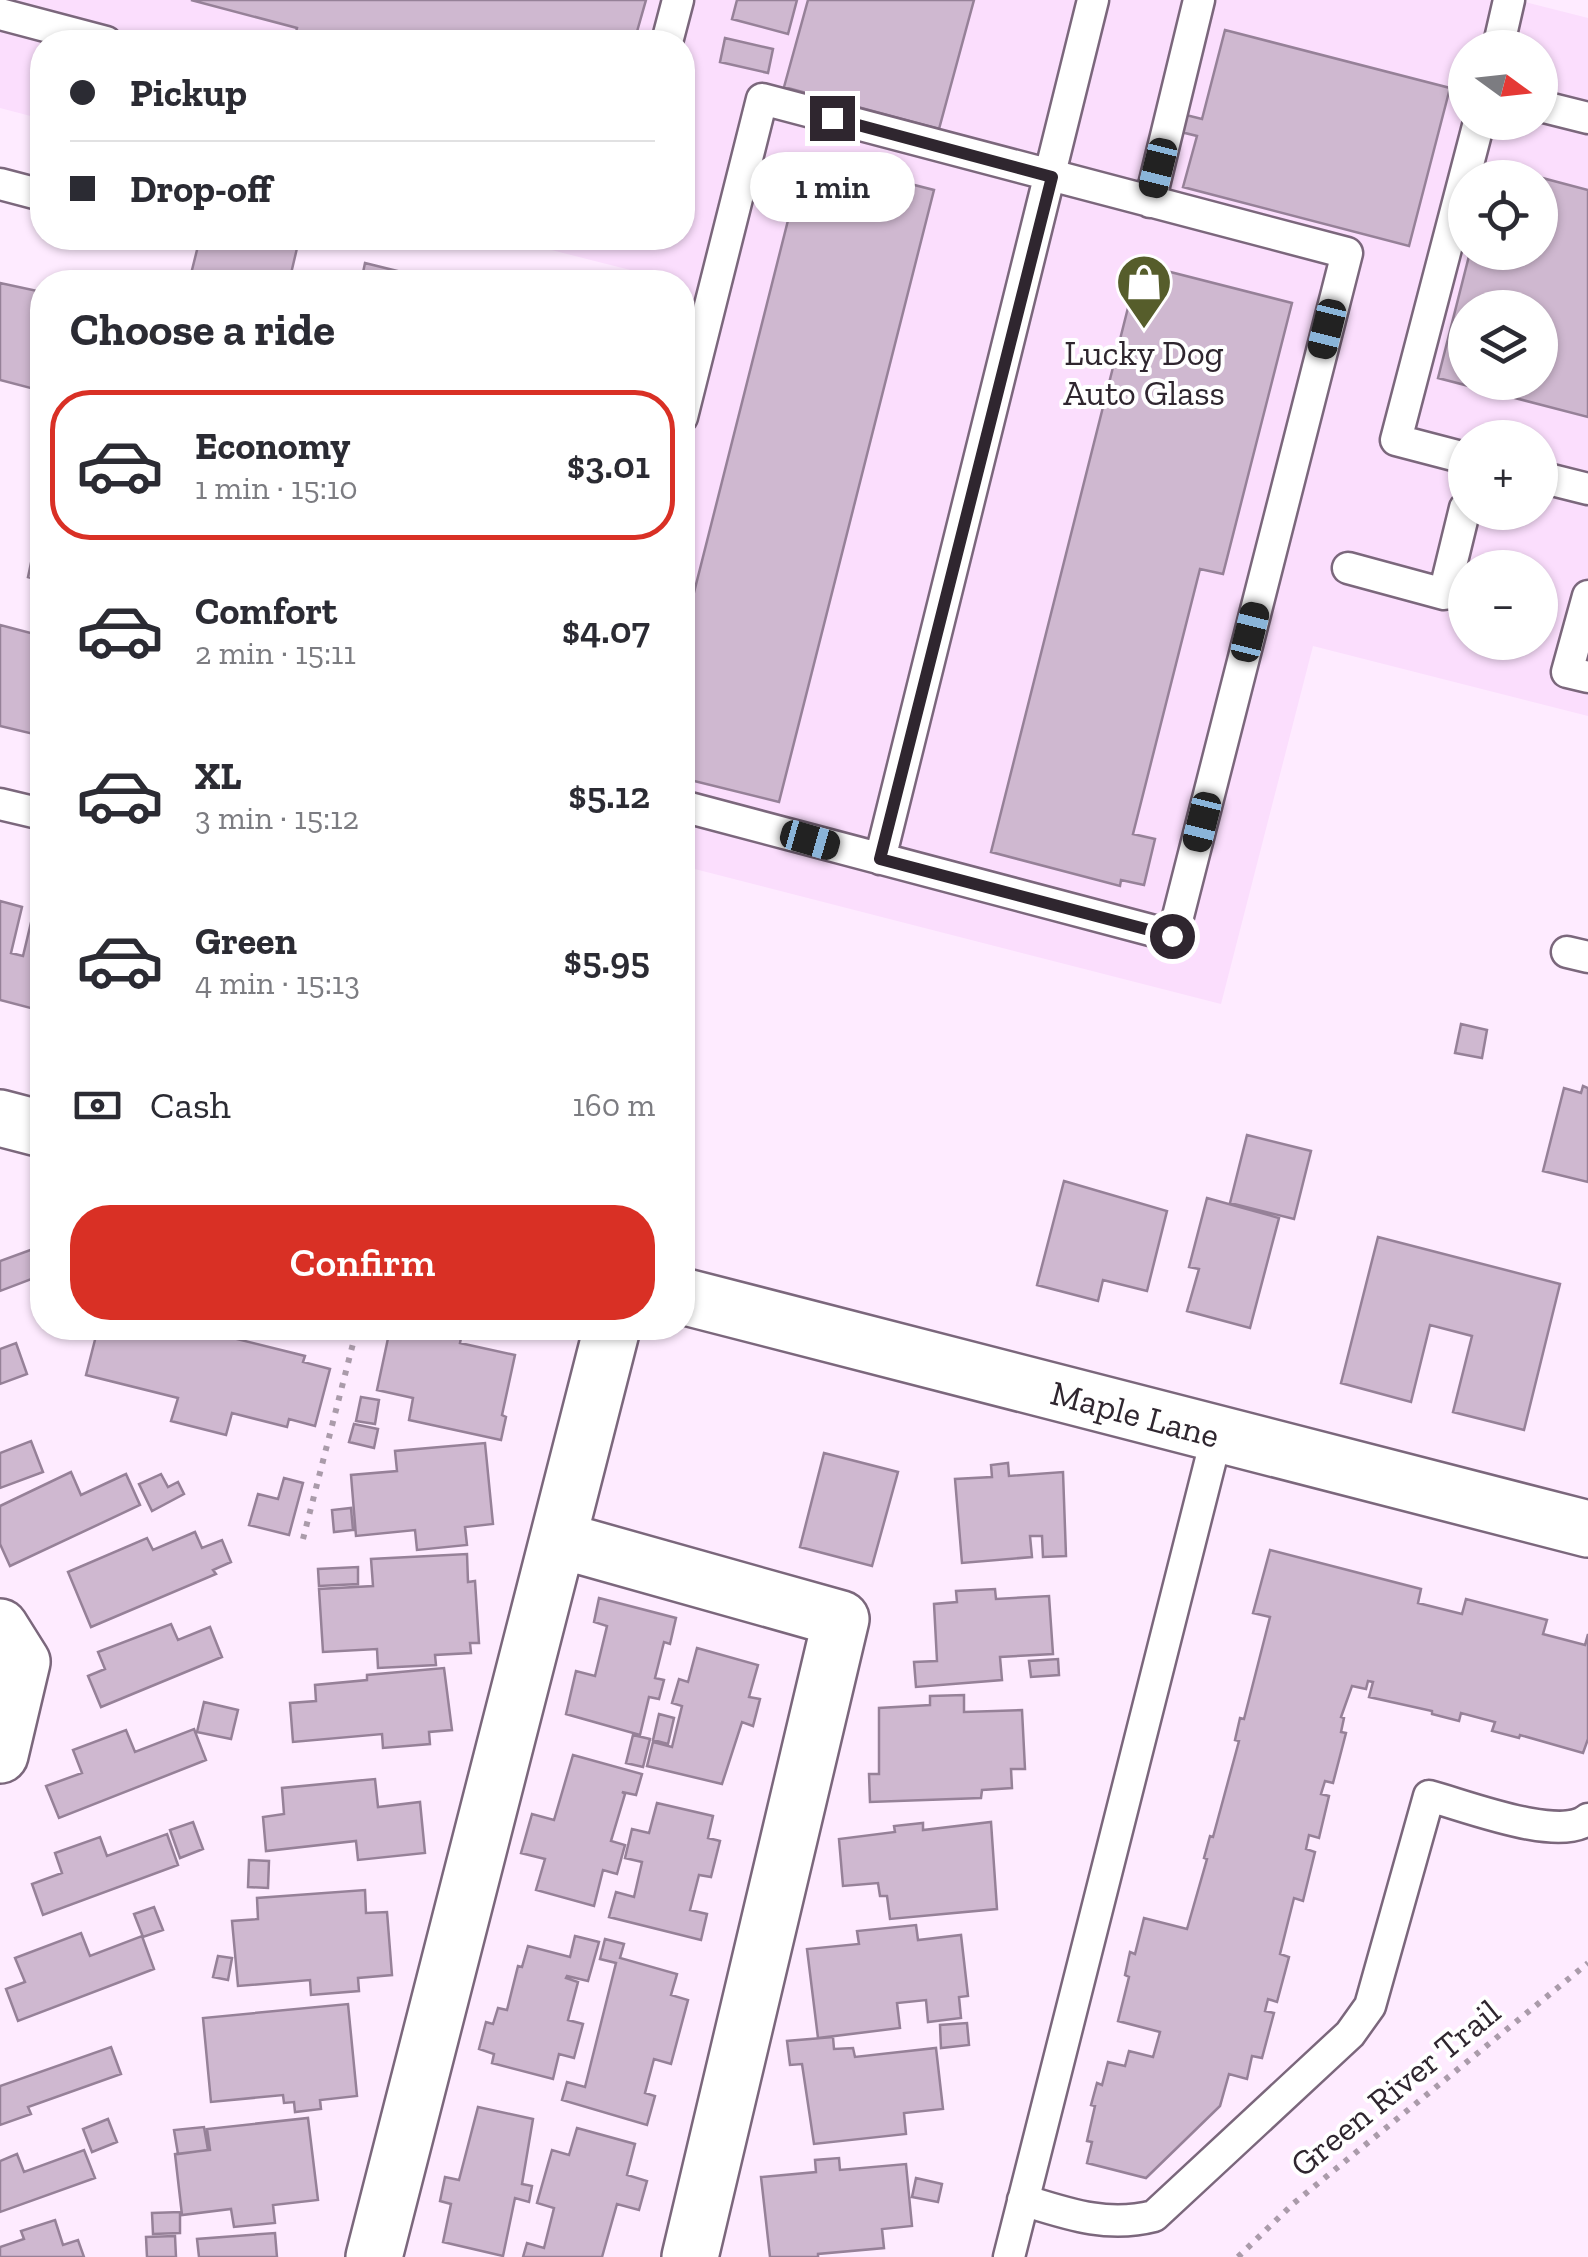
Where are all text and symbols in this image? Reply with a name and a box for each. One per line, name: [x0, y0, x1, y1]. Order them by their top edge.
north arrow: [1448, 30, 1558, 140]
map controls: [1448, 30, 1558, 660]
text: Pickup: [130, 70, 247, 116]
route end: [810, 96, 855, 141]
car: [1136, 135, 1180, 201]
callout: 1 min: [750, 153, 914, 223]
button: locate: [1448, 160, 1558, 270]
text: Drop-off: [130, 166, 271, 212]
text: 1 min: [795, 168, 870, 206]
shop icon: Lucky Dog Auto Glass: [1114, 252, 1174, 331]
button: layers: [1448, 290, 1558, 400]
car: [1305, 296, 1349, 362]
text: Choose a ride: [70, 303, 335, 357]
place label: Lucky Dog Auto Glass: [1063, 332, 1225, 414]
icon: car: [75, 420, 165, 510]
button: +: [1448, 420, 1558, 530]
text: Economy: [195, 423, 350, 469]
text: $3.01: [567, 442, 650, 488]
text: 1 min · 15:10: [195, 469, 358, 507]
button: −: [1448, 550, 1558, 660]
icon: car: [75, 585, 165, 675]
text: Comfort: [195, 588, 337, 634]
car: [1228, 599, 1272, 665]
text: $4.07: [562, 607, 650, 653]
text: 2 min · 15:11: [195, 634, 356, 672]
icon: car: [75, 750, 165, 840]
text: XL: [195, 753, 242, 799]
text: $5.12: [568, 772, 650, 818]
car: [1180, 789, 1224, 855]
text: 3 min · 15:12: [195, 799, 359, 837]
car: [777, 817, 843, 863]
route start: [1150, 914, 1195, 959]
icon: car: [75, 915, 165, 1005]
text: Green: [195, 918, 297, 964]
text: $5.95: [564, 937, 650, 983]
text: 4 min · 15:13: [195, 964, 360, 1002]
icon: cash: [70, 1078, 125, 1133]
text: Cash: [150, 1082, 231, 1128]
text: 160 m: [572, 1086, 655, 1124]
button: Confirm: [70, 1205, 655, 1320]
street label: Maple Lane: [1046, 1371, 1224, 1457]
street label: Green River Trail: [1282, 1991, 1508, 2185]

